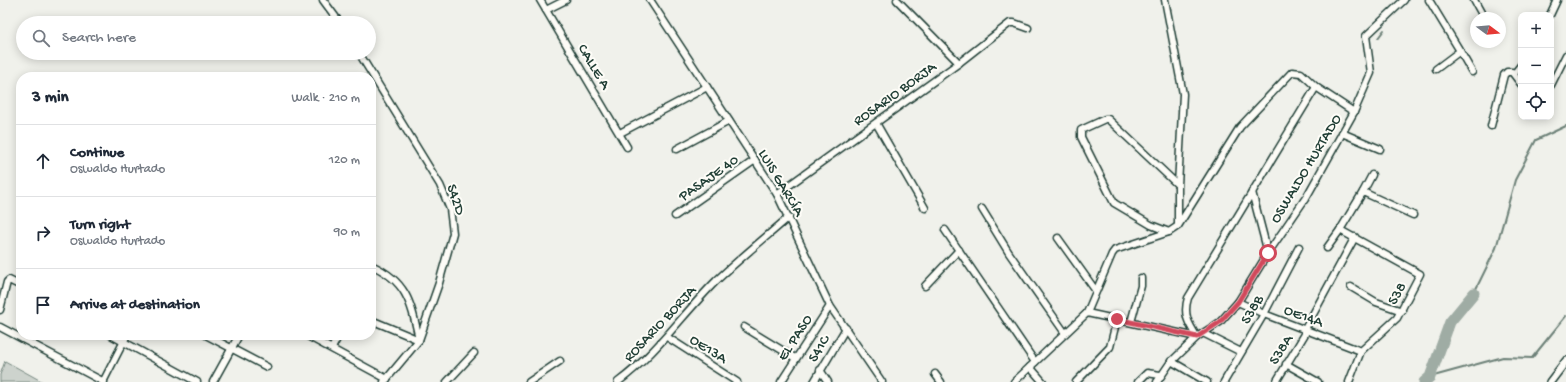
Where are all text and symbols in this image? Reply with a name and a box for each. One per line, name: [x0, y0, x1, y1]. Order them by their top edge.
north arrow: [1470, 12, 1506, 48]
map controls: [1518, 12, 1554, 120]
button: +: [1518, 12, 1554, 48]
search box: [16, 16, 376, 60]
icon: search: [30, 27, 52, 49]
text: Search here: [62, 29, 136, 47]
street label: CALLE A: [573, 41, 614, 94]
button: −: [1518, 48, 1554, 84]
street label: ROSARIO BORJA: [850, 58, 941, 131]
button: locate: [1518, 84, 1554, 120]
text: 3 min: [32, 88, 69, 108]
text: Walk · 210 m: [292, 91, 360, 106]
street label: OSWALDO HURTADO: [1267, 111, 1346, 227]
text: Continue: [70, 144, 124, 162]
street label: LUIS GARCÍA: [753, 146, 808, 221]
icon: ahead: [32, 150, 54, 172]
street label: PASAJE 40: [675, 151, 743, 206]
text: 120 m: [329, 153, 360, 168]
text: Oswaldo Hurtado: [70, 162, 165, 177]
street label: S42D: [442, 182, 469, 218]
text: Turn right: [70, 216, 130, 234]
icon: right: [32, 222, 54, 244]
text: 90 m: [334, 225, 360, 240]
text: Oswaldo Hurtado: [70, 234, 165, 249]
route start: [1259, 244, 1277, 262]
street label: S38: [1384, 280, 1411, 308]
street label: ROSARIO BORJA: [620, 282, 701, 366]
street label: S38B: [1237, 292, 1268, 328]
icon: arrive: [32, 294, 54, 316]
text: Arrive at destination: [70, 296, 200, 314]
street label: OE14A: [1281, 302, 1326, 333]
route end: [1108, 310, 1126, 328]
street label: EL PASO: [774, 312, 817, 365]
street label: OE13A: [686, 331, 731, 369]
street label: S38A: [1266, 331, 1298, 368]
street label: S41C: [805, 332, 835, 366]

